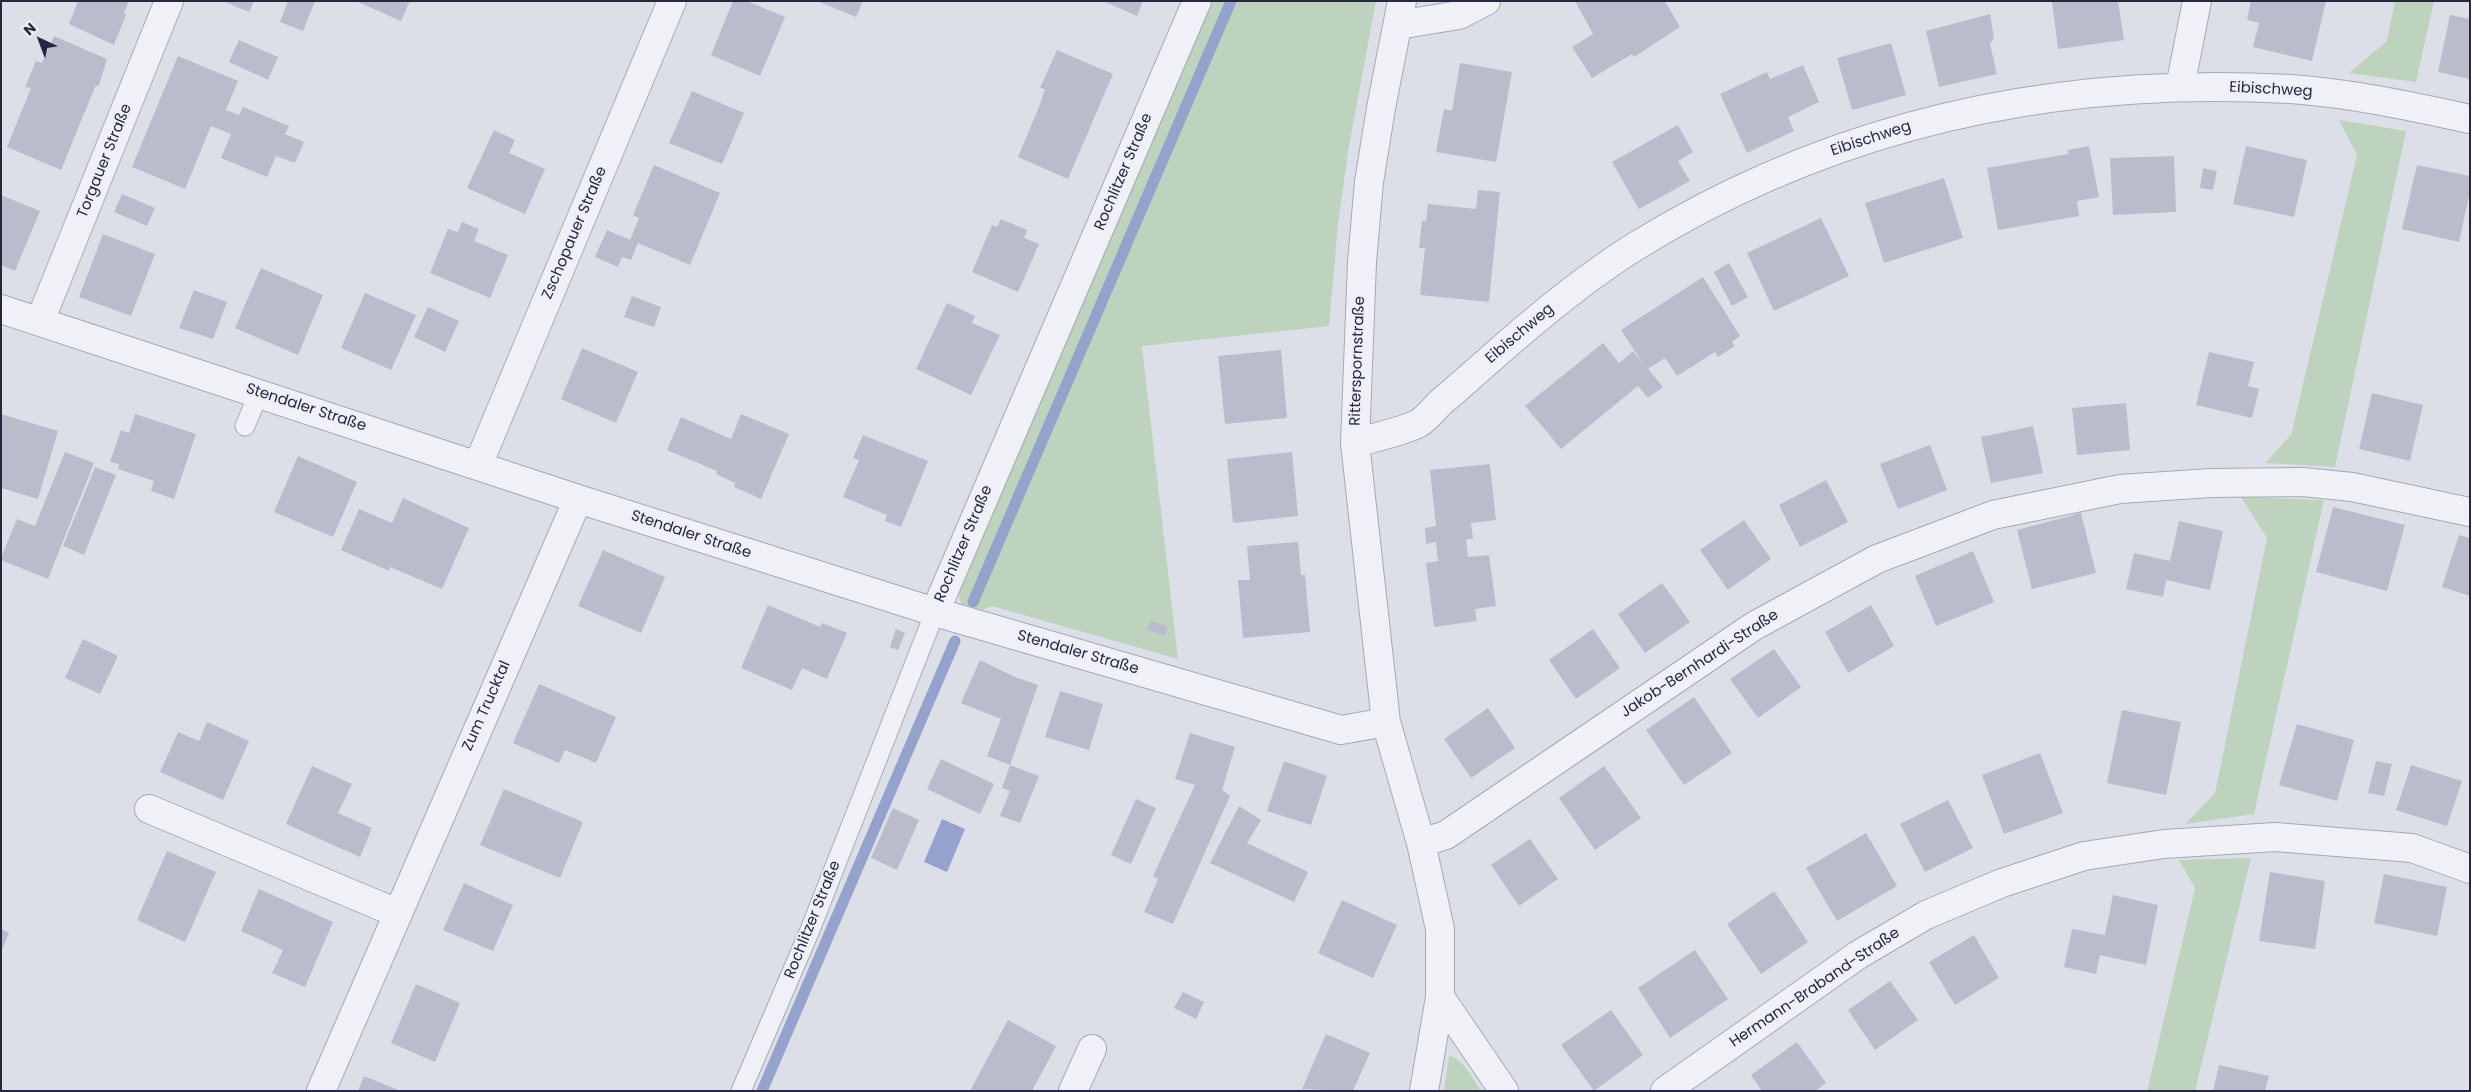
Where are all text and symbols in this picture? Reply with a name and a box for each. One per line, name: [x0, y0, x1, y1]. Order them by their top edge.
north arrow: [15, 15, 65, 65]
text: N: [19, 18, 40, 40]
street label: Eibischweg: [2229, 79, 2313, 101]
street label: Torgauer Straße: [74, 101, 136, 221]
street label: Rochlitzer Straße: [1091, 111, 1157, 233]
street label: Eibischweg: [1829, 118, 1913, 160]
street label: Zschopauer Straße: [539, 164, 611, 302]
street label: Ritterspornstraße: [1347, 296, 1369, 426]
street label: Eibischweg: [1482, 300, 1558, 368]
street label: Stendaler Straße: [244, 380, 368, 436]
street label: Rochlitzer Straße: [931, 483, 997, 605]
street label: Stendaler Straße: [629, 507, 753, 563]
street label: Jakob-Bernhardi-Straße: [1618, 606, 1782, 722]
street label: Stendaler Straße: [1015, 627, 1141, 679]
street label: Zum Trucktal: [459, 658, 515, 754]
street label: Rochlitzer Straße: [781, 858, 845, 982]
street label: Hermann-Braband-Straße: [1727, 924, 1903, 1052]

